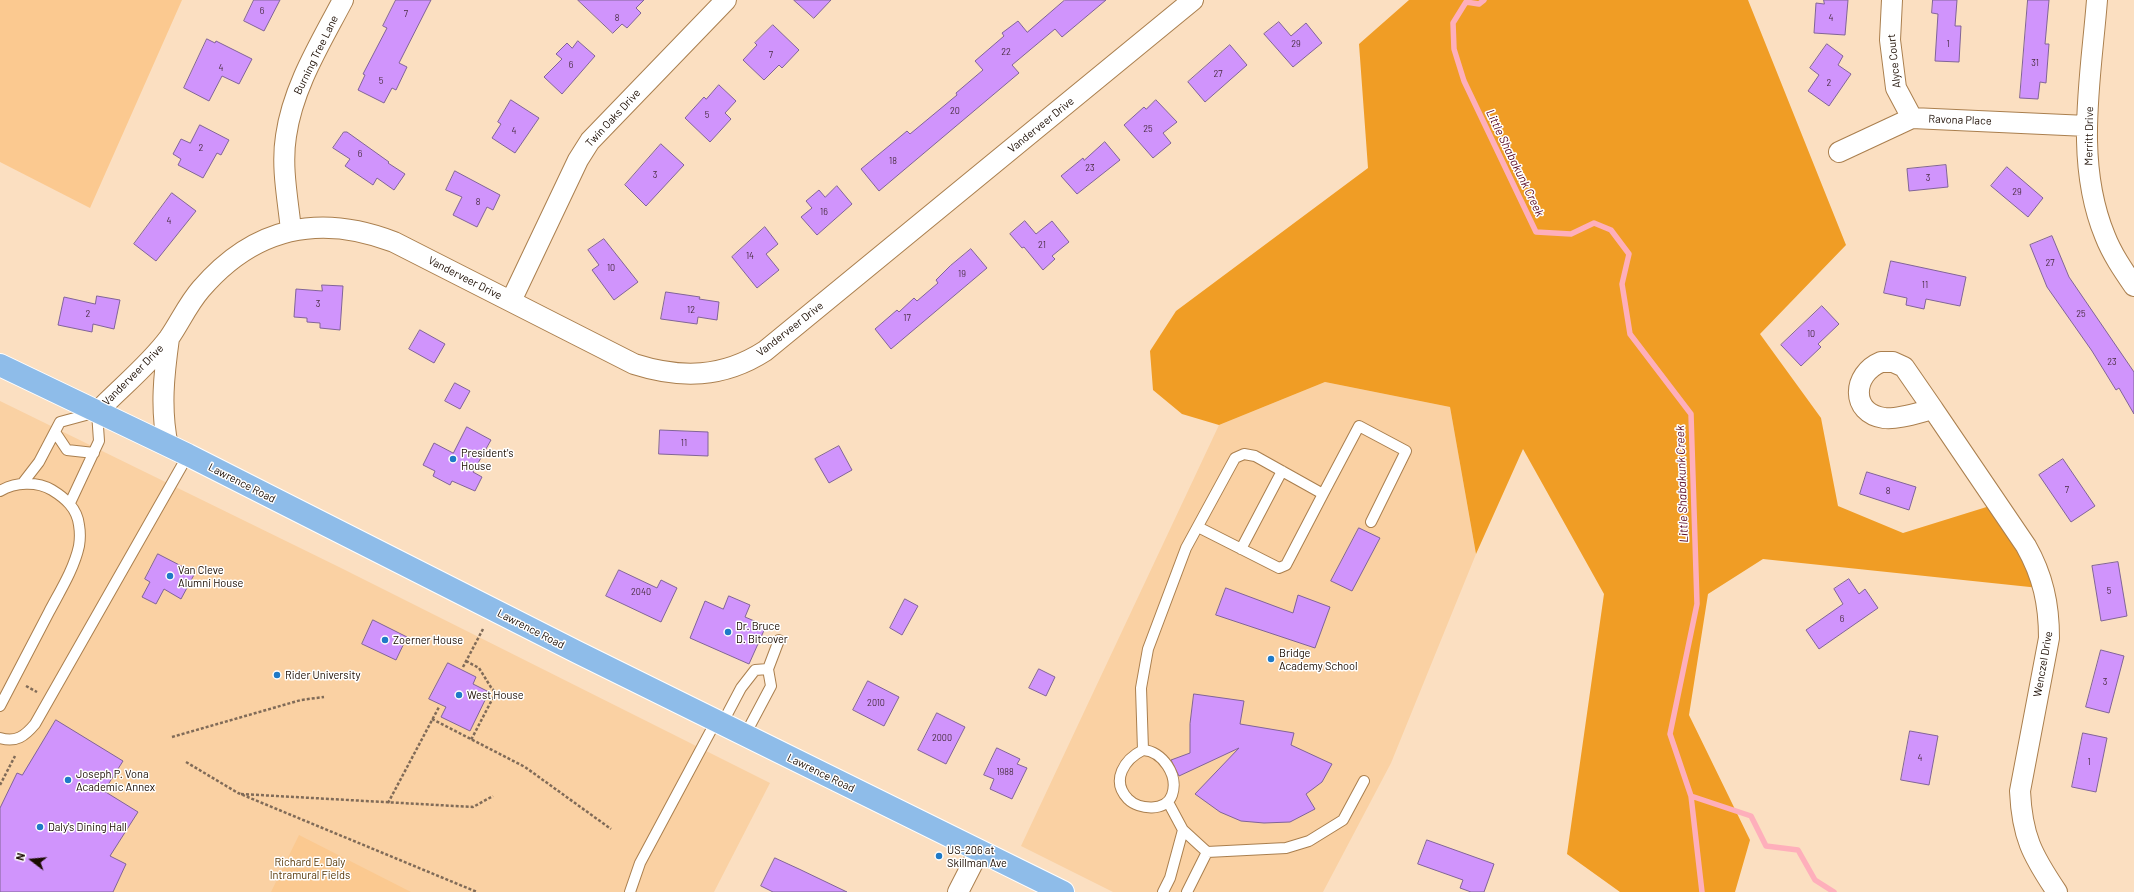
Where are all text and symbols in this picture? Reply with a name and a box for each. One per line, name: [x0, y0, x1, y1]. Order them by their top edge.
house number: 6: [260, 6, 264, 16]
house number: 7: [404, 9, 408, 19]
street label: Burning Tree Lane: [291, 13, 341, 97]
house number: 8: [615, 13, 619, 23]
house number: 4: [1829, 13, 1833, 23]
street label: Alyce Court: [1885, 33, 1903, 89]
house number: 29: [1291, 39, 1301, 49]
house number: 1: [1946, 39, 1950, 49]
house number: 22: [1001, 47, 1011, 57]
house number: 7: [769, 50, 773, 60]
house number: 31: [2031, 58, 2039, 68]
house number: 6: [569, 60, 573, 70]
house number: 4: [219, 63, 223, 73]
house number: 27: [1213, 69, 1223, 79]
house number: 5: [379, 76, 383, 86]
house number: 2: [1827, 78, 1831, 88]
street label: Twin Oaks Drive: [583, 86, 643, 150]
street label: Vanderveer Drive: [1005, 94, 1077, 156]
house number: 20: [950, 106, 960, 116]
street label: Merritt Drive: [2082, 106, 2096, 166]
water label: Little Shabakunk Creek: [1483, 107, 1547, 219]
house number: 5: [705, 110, 709, 120]
street label: Ravona Place: [1928, 112, 1992, 128]
house number: 25: [1143, 124, 1153, 134]
house number: 4: [512, 126, 516, 136]
house number: 2: [199, 143, 203, 153]
house number: 6: [358, 149, 362, 159]
house number: 18: [889, 156, 897, 166]
house number: 23: [1085, 163, 1095, 173]
house number: 3: [653, 170, 657, 180]
house number: 3: [1926, 173, 1930, 183]
house number: 29: [2012, 187, 2022, 197]
house number: 8: [476, 197, 480, 207]
house number: 16: [820, 207, 828, 217]
house number: 4: [167, 216, 171, 226]
house number: 21: [1038, 240, 1046, 250]
house number: 14: [746, 251, 754, 261]
street label: Vanderveer Drive: [426, 254, 504, 302]
house number: 27: [2045, 258, 2055, 268]
house number: 10: [607, 263, 615, 273]
house number: 19: [958, 269, 966, 279]
house number: 11: [1922, 280, 1928, 290]
house number: 3: [316, 299, 320, 309]
street label: Vanderveer Drive: [754, 299, 826, 359]
house number: 12: [687, 305, 695, 315]
house number: 2: [86, 309, 90, 319]
house number: 25: [2076, 309, 2086, 319]
house number: 17: [903, 313, 911, 323]
house number: 10: [1807, 329, 1815, 339]
street label: Vanderveer Drive: [100, 342, 166, 408]
house number: 23: [2107, 357, 2117, 367]
water label: Little Shabakunk Creek: [1673, 425, 1691, 543]
house number: 11: [681, 438, 687, 448]
place label: President's House: [461, 446, 514, 472]
marker: President's House: [448, 454, 458, 464]
street label: Lawrence Road: [206, 460, 278, 506]
house number: 7: [2065, 485, 2069, 495]
house number: 8: [1886, 486, 1890, 496]
place label: Van Cleve Alumni House: [178, 563, 243, 589]
marker: Van Cleve Alumni House: [165, 571, 175, 581]
house number: 5: [2107, 586, 2111, 596]
house number: 2040: [631, 587, 651, 597]
street label: Lawrence Road: [495, 606, 567, 652]
house number: 6: [1840, 614, 1844, 624]
place label: Dr. Bruce D. Bitcover: [736, 619, 788, 645]
marker: Dr. Bruce D. Bitcover: [723, 627, 733, 637]
street label: Wenczel Drive: [2031, 630, 2055, 698]
place label: Zoerner House: [393, 633, 463, 647]
marker: Zoerner House: [380, 635, 390, 645]
place label: Bridge Academy School: [1279, 646, 1358, 672]
marker: Bridge Academy School: [1266, 654, 1276, 664]
place label: Rider University: [285, 668, 361, 682]
marker: Rider University: [272, 670, 282, 680]
house number: 3: [2103, 677, 2107, 687]
place label: West House: [467, 688, 524, 702]
marker: West House: [454, 690, 464, 700]
house number: 2010: [867, 698, 885, 708]
house number: 2000: [932, 733, 952, 743]
street label: Lawrence Road: [785, 751, 857, 795]
house number: 4: [1918, 753, 1922, 763]
house number: 1: [2087, 757, 2091, 767]
place label: Joseph P. Vona Academic Annex: [76, 767, 155, 793]
house number: 1988: [996, 767, 1014, 777]
marker: Joseph P. Vona Academic Annex: [63, 775, 73, 785]
place label: Daly's Dining Hall: [48, 820, 127, 834]
marker: Daly's Dining Hall: [35, 822, 45, 832]
north arrow: [12, 840, 52, 880]
place label: US-206 at Skillman Ave: [947, 843, 1007, 869]
text: N: [13, 851, 27, 862]
marker: US-206 at Skillman Ave: [934, 851, 944, 861]
park label: Richard E. Daly Intramural Fields: [270, 855, 350, 881]

